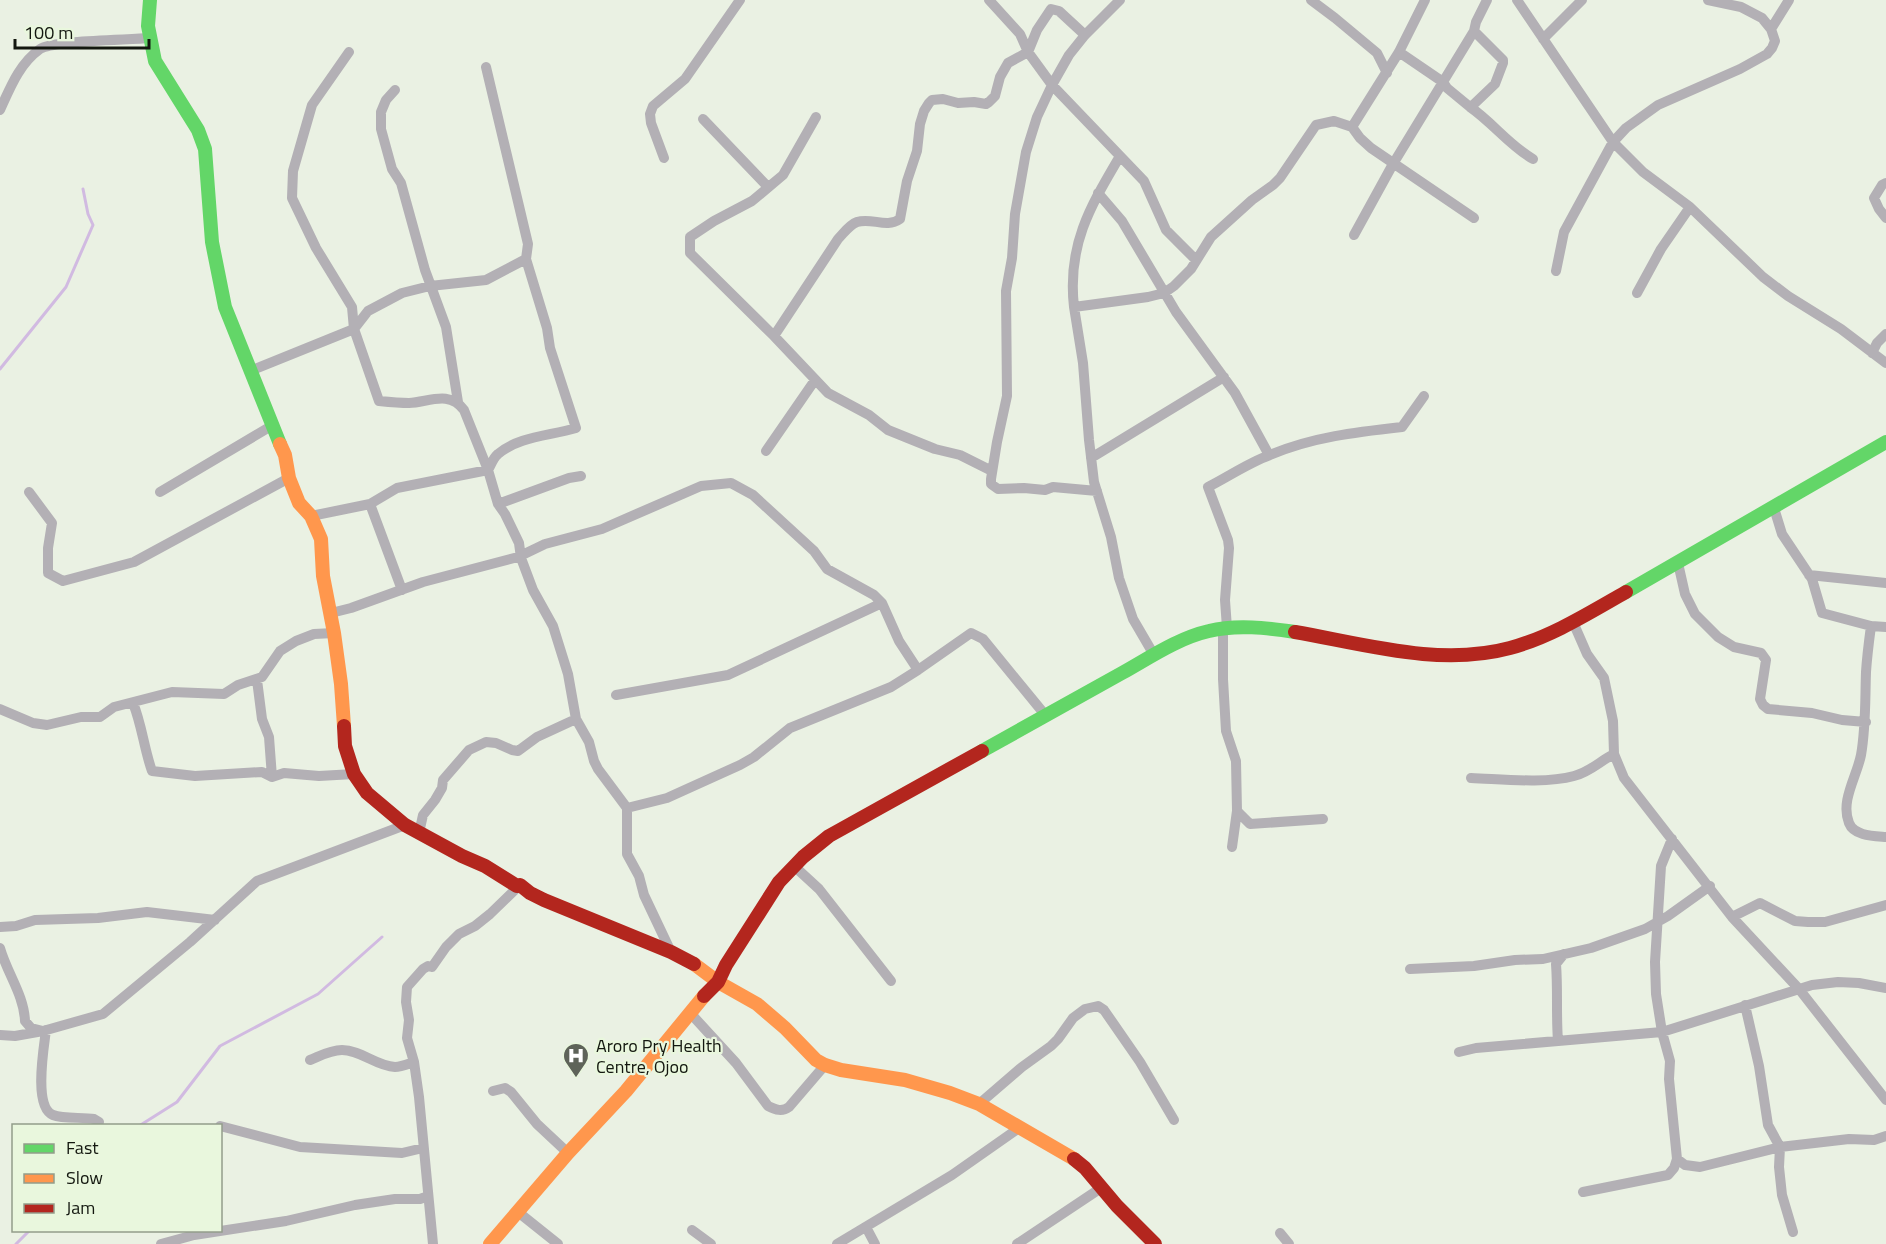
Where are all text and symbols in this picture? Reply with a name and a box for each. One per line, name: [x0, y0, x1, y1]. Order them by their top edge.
scale bar: [15, 12, 148, 50]
text: 100 m: [24, 19, 73, 46]
place label: Aroro Pry Health Centre, Ojoo: [596, 1032, 722, 1080]
hospital icon: Aroro Pry Health Centre, Ojoo: [561, 1041, 591, 1079]
legend: [12, 1124, 222, 1232]
text: Fast: [66, 1134, 99, 1161]
text: Slow: [66, 1164, 103, 1191]
text: Jam: [66, 1194, 95, 1221]

